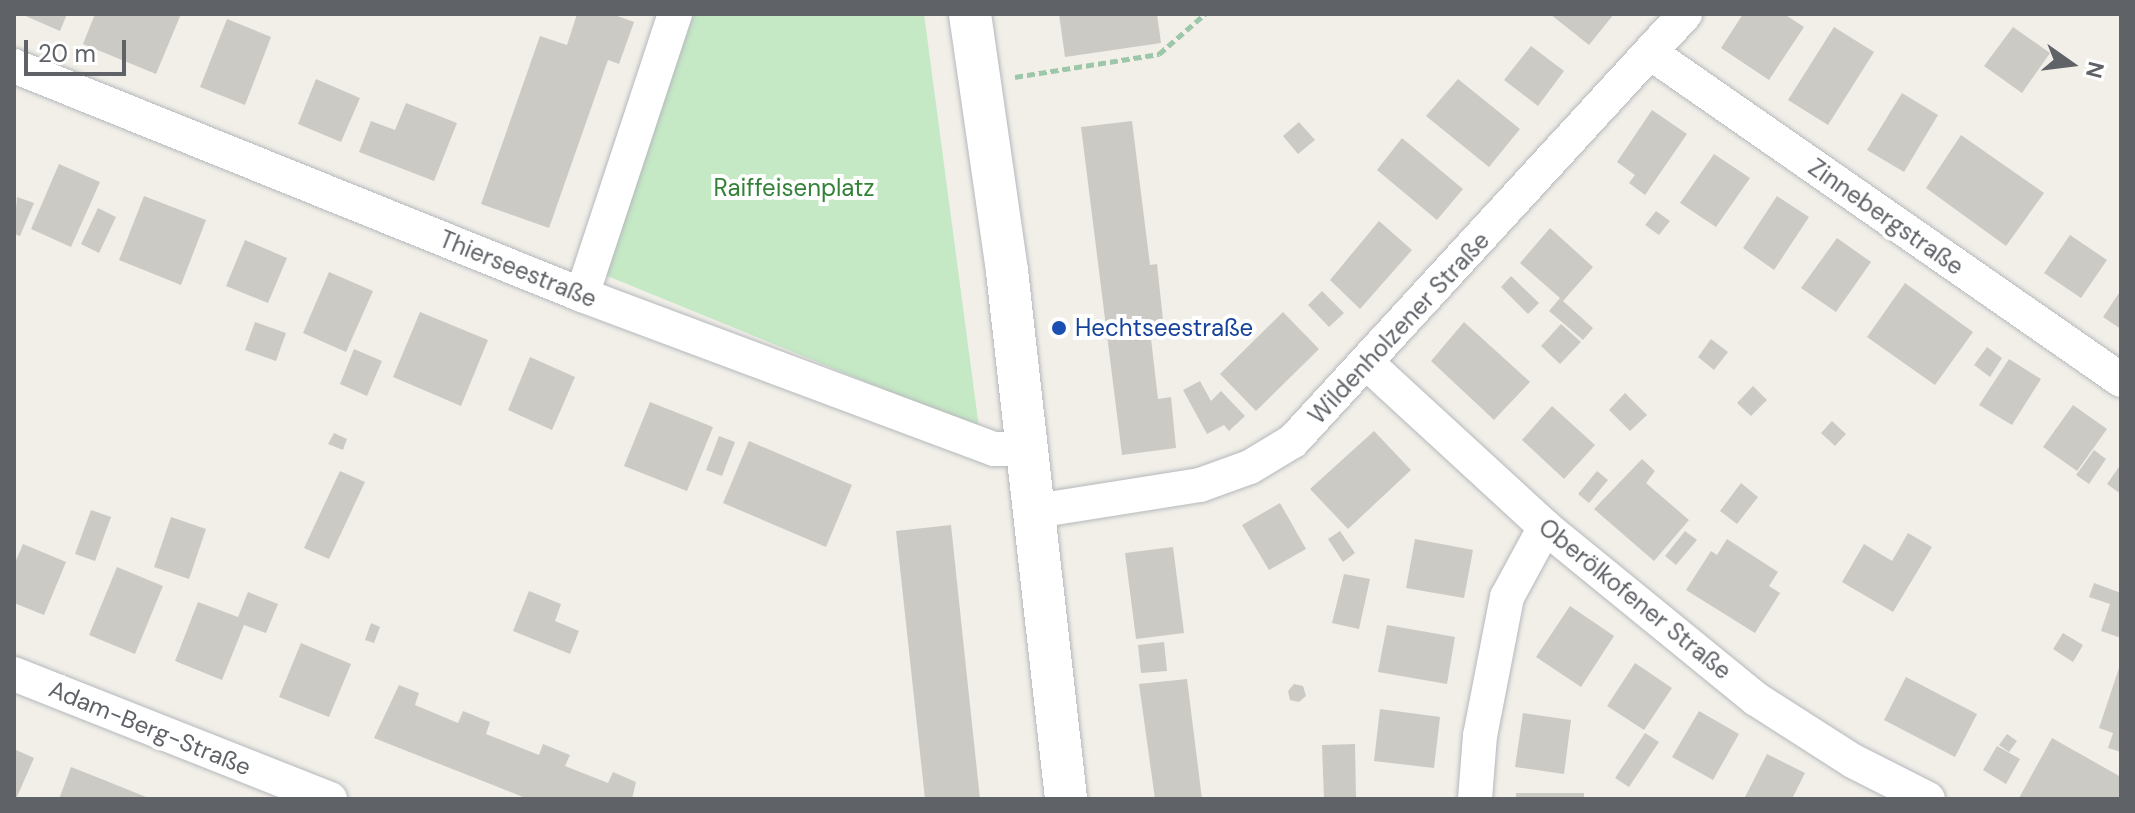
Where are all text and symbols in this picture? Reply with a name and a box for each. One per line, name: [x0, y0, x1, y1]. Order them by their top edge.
scale bar: [28, 24, 130, 74]
north arrow: [2031, 24, 2111, 104]
text: 20 m: [38, 38, 96, 69]
text: N: [2079, 59, 2111, 81]
street label: Zinnebergstraße: [1803, 153, 1969, 281]
park label: Raiffeisenplatz: [714, 174, 874, 202]
street label: Thierseestraße: [435, 224, 601, 314]
street label: Wildenholzener Straße: [1303, 226, 1495, 430]
place label: Hechtseestraße: [1075, 314, 1253, 342]
marker: Hechtseestraße: [1050, 319, 1068, 337]
street label: Oberölkofener Straße: [1533, 513, 1737, 685]
street label: Adam-Berg-Straße: [45, 674, 255, 782]

